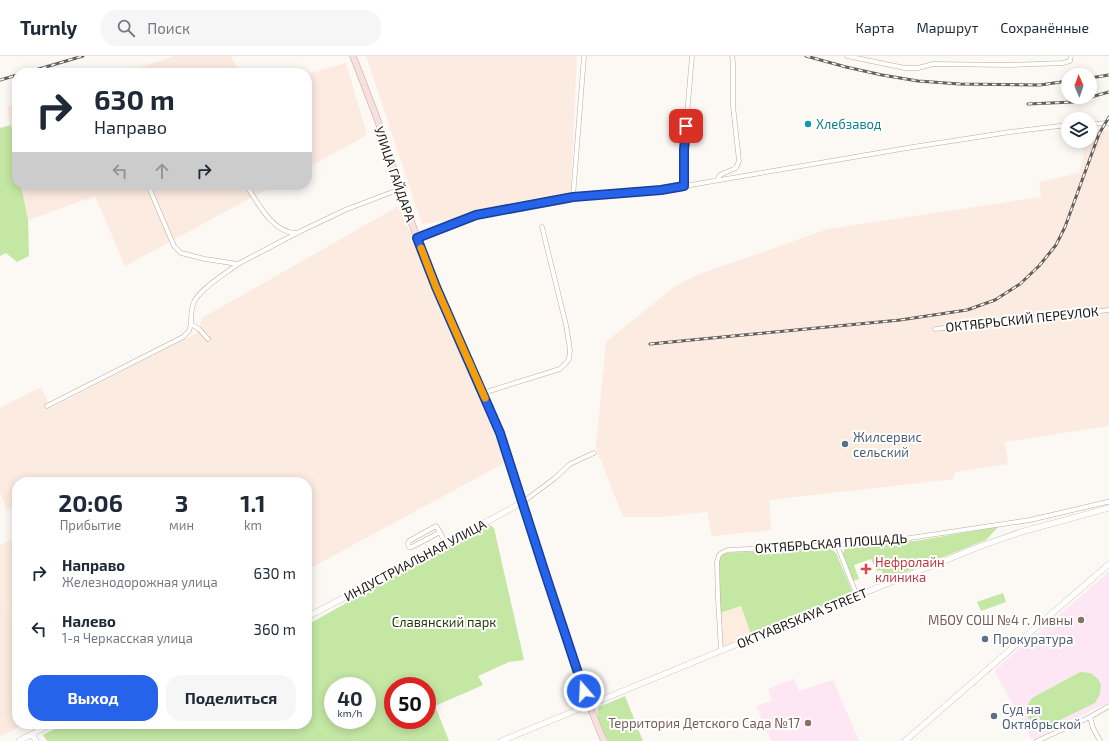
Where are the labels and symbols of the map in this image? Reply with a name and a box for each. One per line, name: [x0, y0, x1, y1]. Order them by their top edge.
north arrow: [1061, 68, 1097, 104]
pin: [669, 109, 703, 143]
place label: Хлебзавод: [816, 116, 882, 132]
marker: Хлебзавод: [803, 119, 813, 129]
street label: УЛИЦА ГАЙДАРА: [371, 124, 419, 224]
street label: ОКТЯБРЬСКИЙ ПЕРЕУЛОК: [945, 303, 1100, 335]
place label: Жилсервис сельский: [853, 429, 922, 460]
marker: Жилсервис сельский: [840, 439, 850, 449]
street label: ИНДУСТРИАЛЬНАЯ УЛИЦА: [341, 516, 489, 604]
street label: ОКТЯБРЬСКАЯ ПЛОЩАДЬ: [754, 530, 908, 556]
place label: Нефролайн клиника: [875, 554, 945, 585]
marker: Нефролайн клиника: [860, 563, 872, 575]
street label: OKTYABRSKAYA STREET: [734, 584, 870, 652]
place label: МБОУ СОШ №4 г. Ливны: [928, 612, 1073, 628]
park label: Славянский парк: [392, 614, 496, 630]
marker: МБОУ СОШ №4 г. Ливны: [1076, 615, 1086, 625]
place label: Прокуратура: [993, 631, 1073, 647]
marker: Прокуратура: [980, 634, 990, 644]
position arrow: [563, 670, 605, 712]
speed limit sign: 50: [384, 677, 436, 729]
place label: Суд на Октябрьской: [1002, 701, 1081, 732]
marker: Суд на Октябрьской: [989, 711, 999, 721]
place label: Территория Детского Сада №17: [608, 715, 800, 731]
marker: Территория Детского Сада №17: [803, 718, 813, 728]

